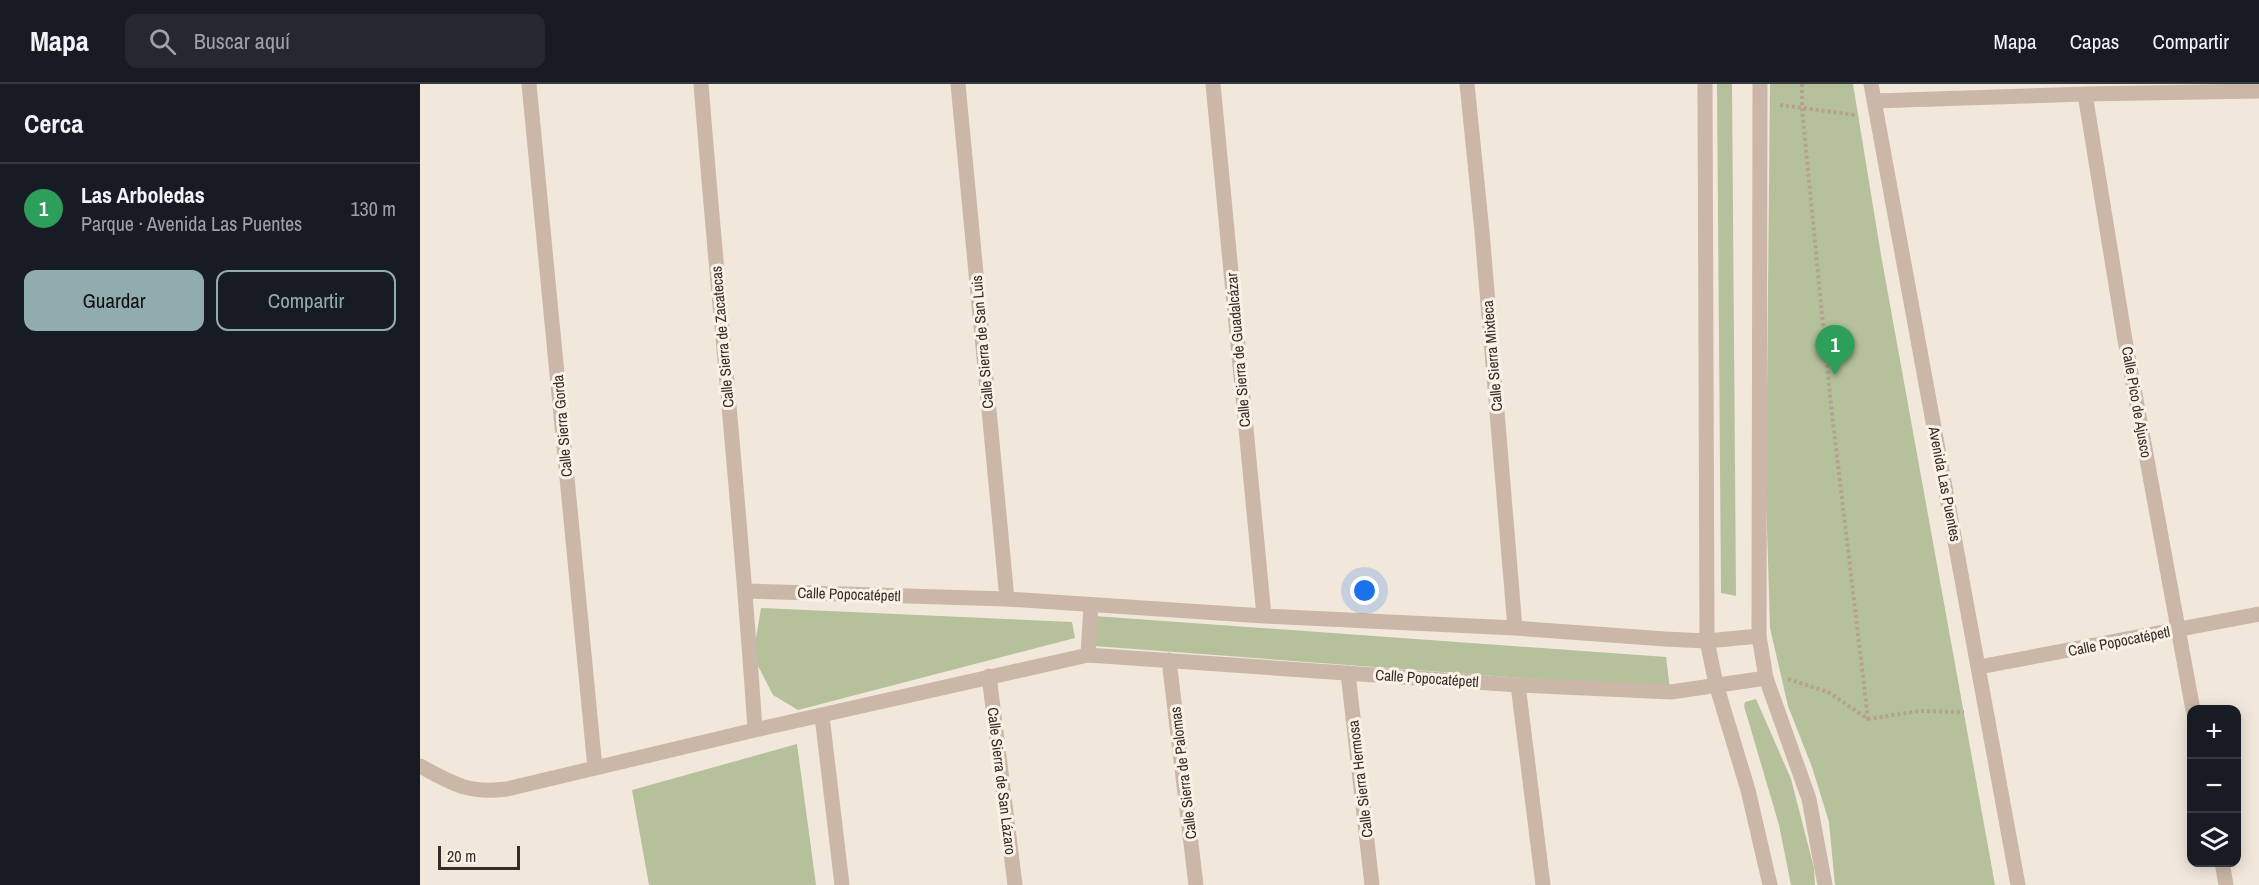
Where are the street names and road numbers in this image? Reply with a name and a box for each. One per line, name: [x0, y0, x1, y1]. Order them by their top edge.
street label: Calle Sierra de Zacatecas: [705, 265, 739, 409]
street label: Calle Sierra de Guadalcázar: [1221, 272, 1255, 428]
street label: Calle Sierra de San Luis: [966, 274, 998, 410]
street label: Calle Sierra Mixteca: [1477, 299, 1507, 412]
street label: Calle Pico de Ajusco: [2117, 345, 2157, 460]
street label: Calle Sierra Gorda: [547, 374, 577, 478]
street label: Avenida Las Puentes: [1923, 424, 1966, 543]
street label: Calle Popocatépetl: [797, 582, 901, 606]
street label: Calle Popocatépetl: [2066, 621, 2172, 661]
street label: Calle Popocatépetl: [1375, 664, 1479, 692]
street label: Calle Sierra de San Lázaro: [983, 706, 1021, 856]
street label: Calle Sierra de Palomas: [1164, 706, 1202, 840]
street label: Calle Sierra Hermosa: [1342, 719, 1378, 839]

